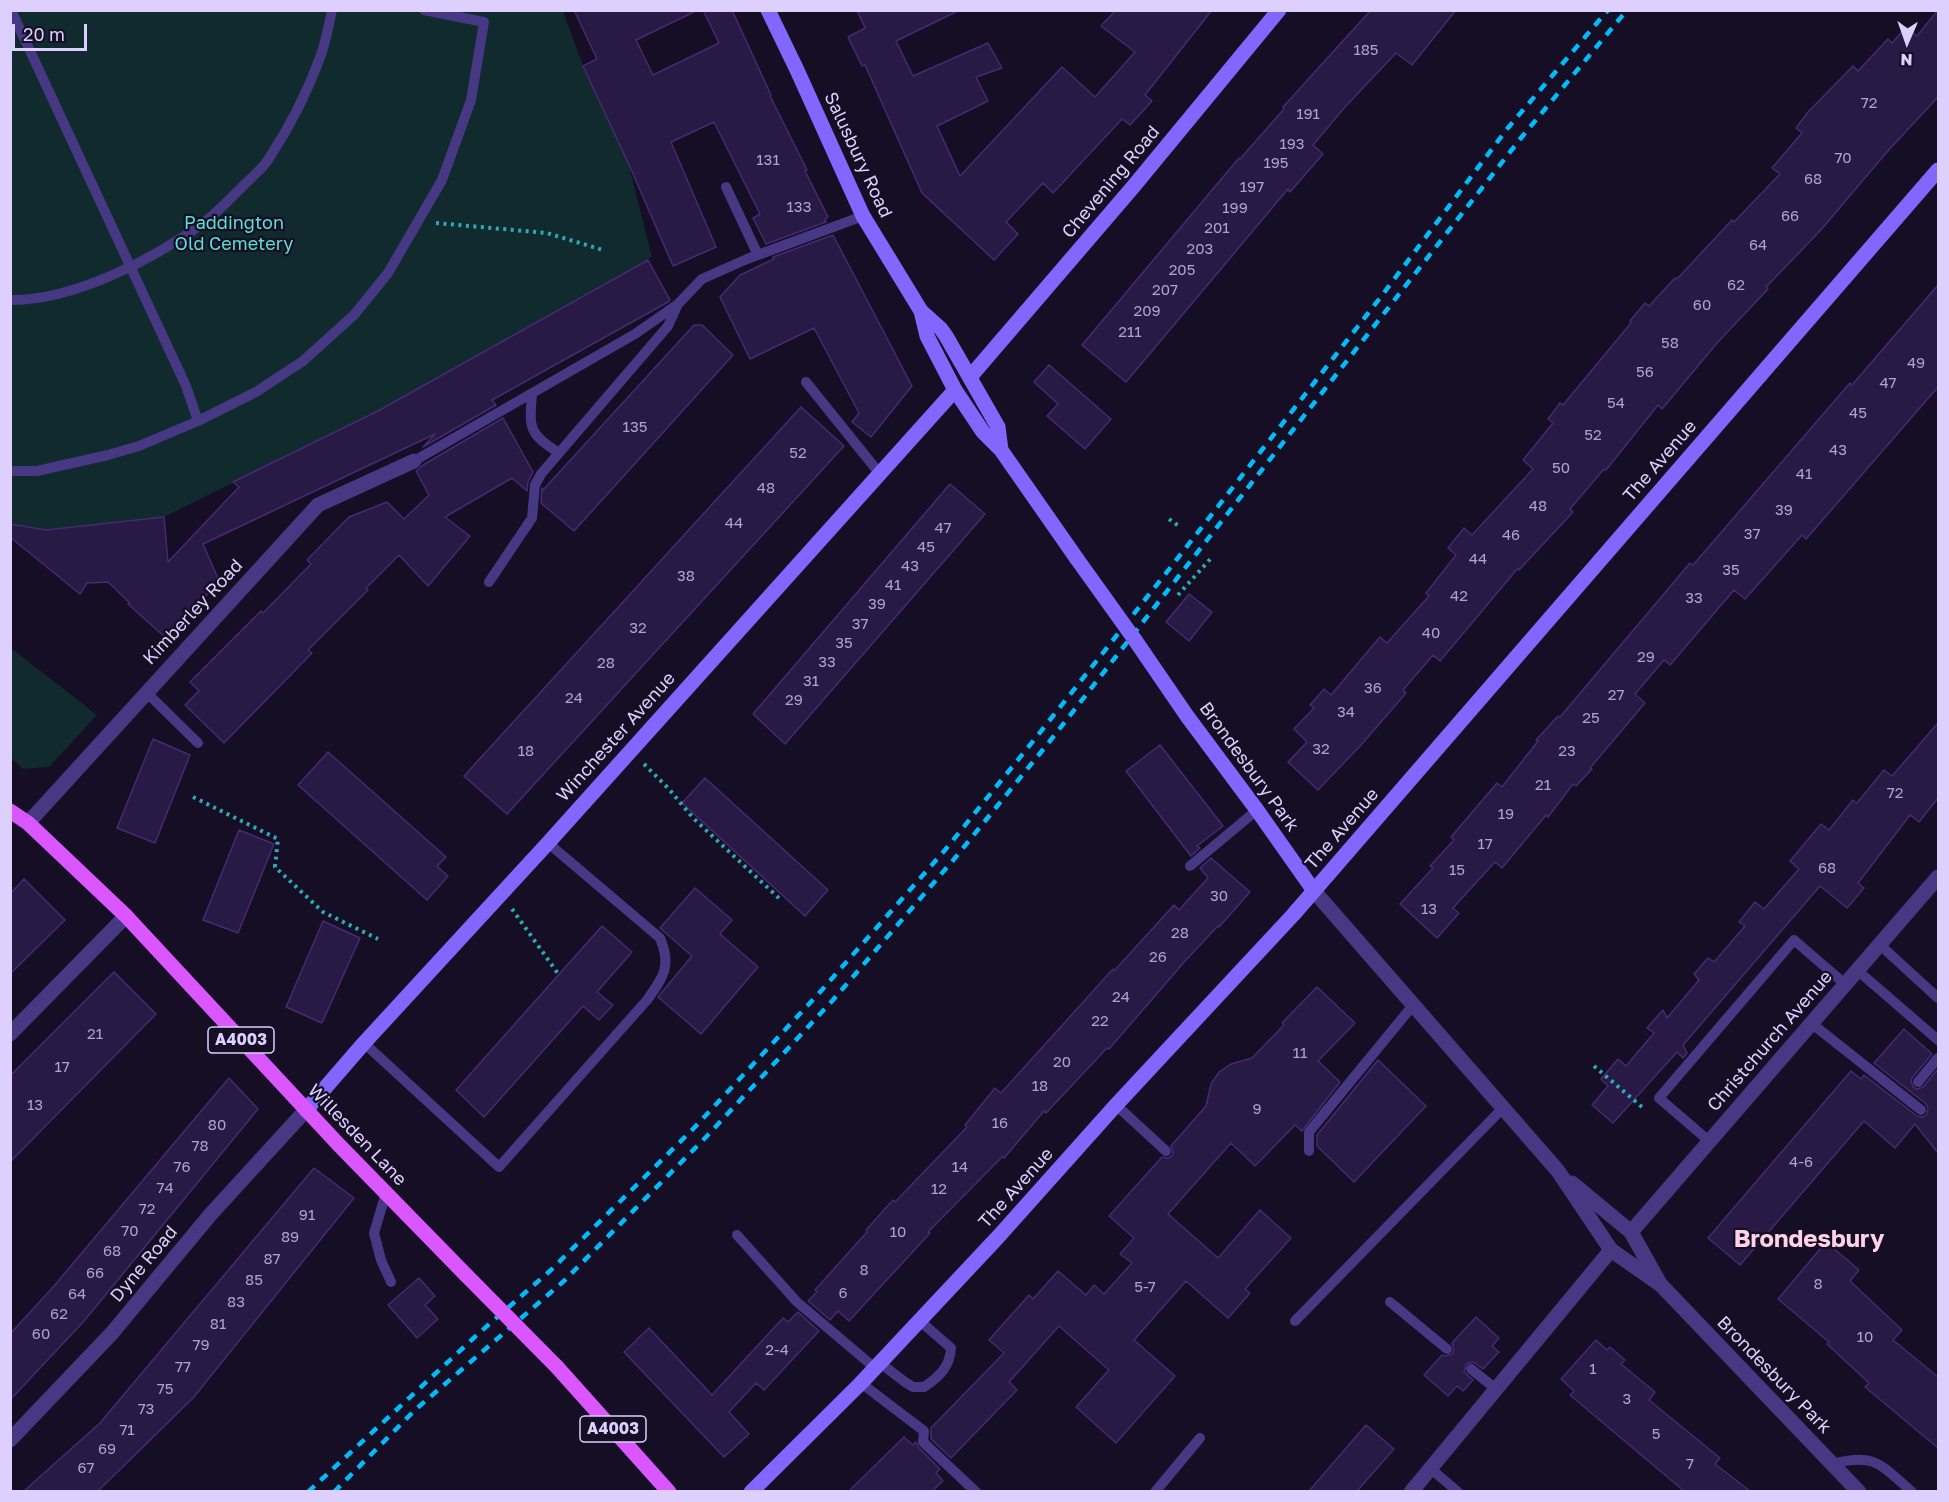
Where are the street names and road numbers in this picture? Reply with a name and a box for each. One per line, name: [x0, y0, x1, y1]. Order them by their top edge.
street label: Salusbury Road: [819, 89, 897, 221]
street label: Chevening Road: [1058, 121, 1164, 243]
street label: The Avenue: [1619, 416, 1701, 506]
street label: Kimberley Road: [139, 555, 247, 669]
street label: Winchester Avenue: [552, 668, 680, 806]
street label: Brondesbury Park: [1195, 698, 1303, 836]
street label: The Avenue: [1301, 784, 1383, 874]
street label: Christchurch Avenue: [1703, 966, 1837, 1116]
road number: A4003: [208, 1027, 274, 1053]
street label: Willesden Lane: [303, 1080, 411, 1190]
street label: The Avenue: [974, 1143, 1058, 1233]
street label: Dyne Road: [106, 1222, 182, 1306]
street label: Brondesbury Park: [1712, 1312, 1836, 1438]
road number: A4003: [580, 1416, 646, 1442]

